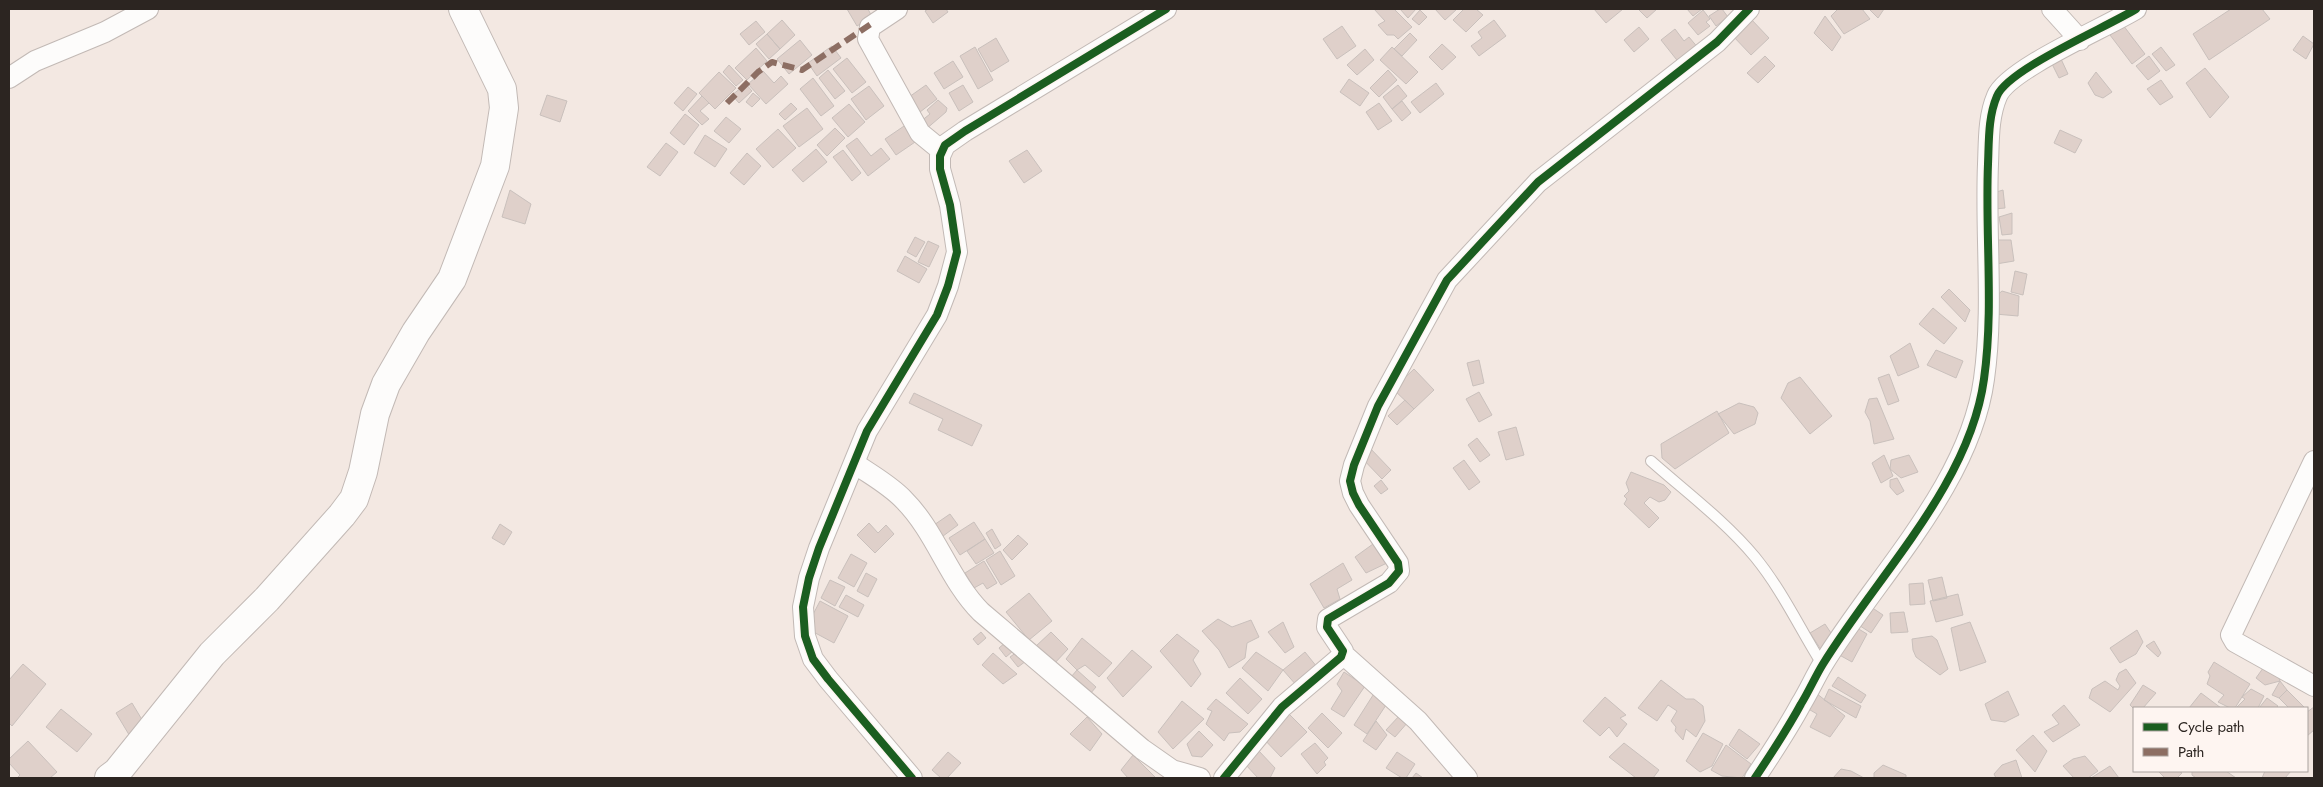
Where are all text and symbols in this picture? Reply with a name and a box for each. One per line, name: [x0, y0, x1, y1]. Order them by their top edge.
legend: [2133, 707, 2308, 772]
text: Cycle path: [2178, 716, 2245, 738]
text: Path: [2178, 741, 2204, 763]

